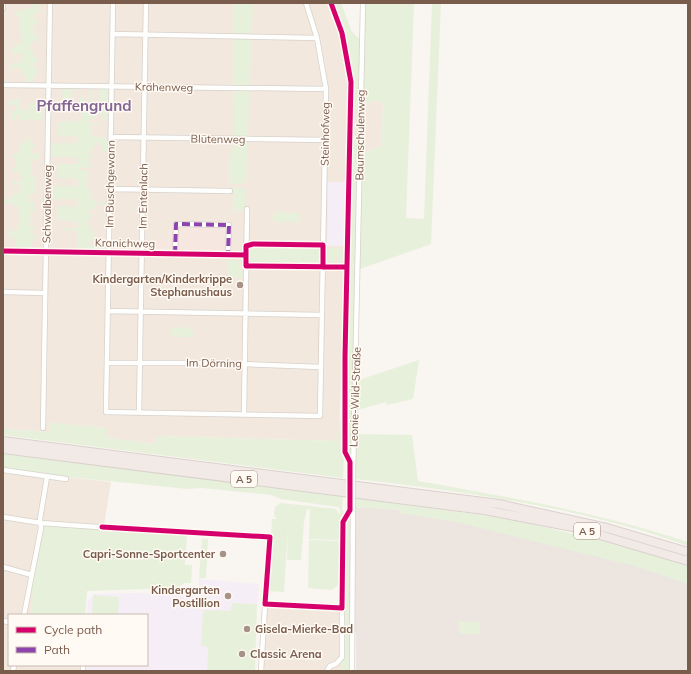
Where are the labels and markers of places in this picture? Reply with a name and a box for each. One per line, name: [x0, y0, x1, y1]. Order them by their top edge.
place label: Kindergarten/Kinderkrippe Stephanushaus: [93, 272, 232, 299]
marker: Kindergarten/Kinderkrippe Stephanushaus: [235, 280, 245, 290]
place label: Capri-Sonne-Sportcenter: [83, 547, 216, 561]
marker: Capri-Sonne-Sportcenter: [218, 549, 228, 559]
place label: Kindergarten Postillion: [151, 583, 220, 610]
marker: Kindergarten Postillion: [223, 591, 233, 601]
place label: Gisela-Mierke-Bad: [255, 622, 353, 636]
marker: Gisela-Mierke-Bad: [242, 624, 252, 634]
place label: Classic Arena: [250, 647, 322, 661]
marker: Classic Arena: [237, 649, 247, 659]

